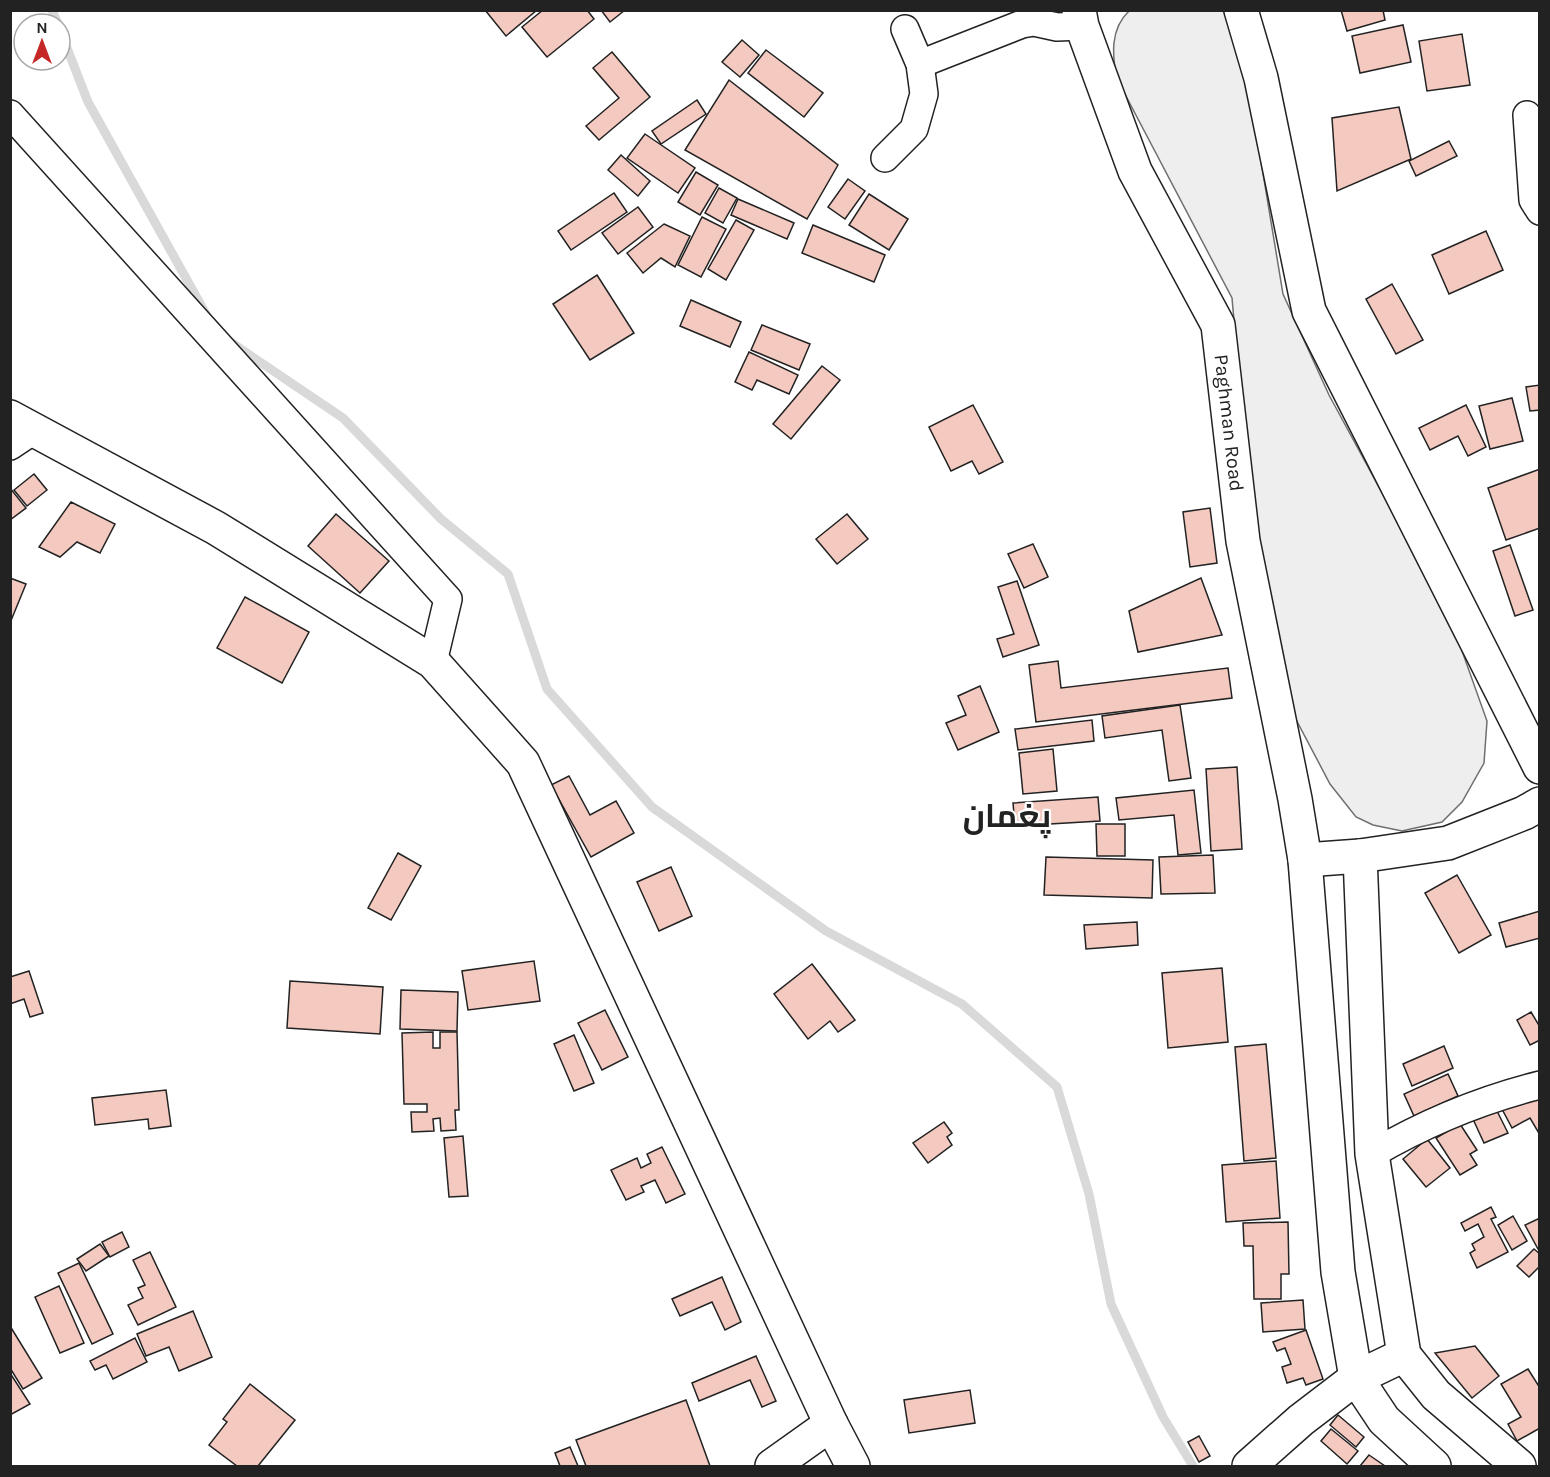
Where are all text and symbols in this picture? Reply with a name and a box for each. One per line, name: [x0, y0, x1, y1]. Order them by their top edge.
north arrow: [12, 12, 72, 72]
text: N: [36, 18, 48, 37]
street label: Paghman Road: [1210, 353, 1249, 493]
district label: پغمان: [963, 798, 1052, 839]

